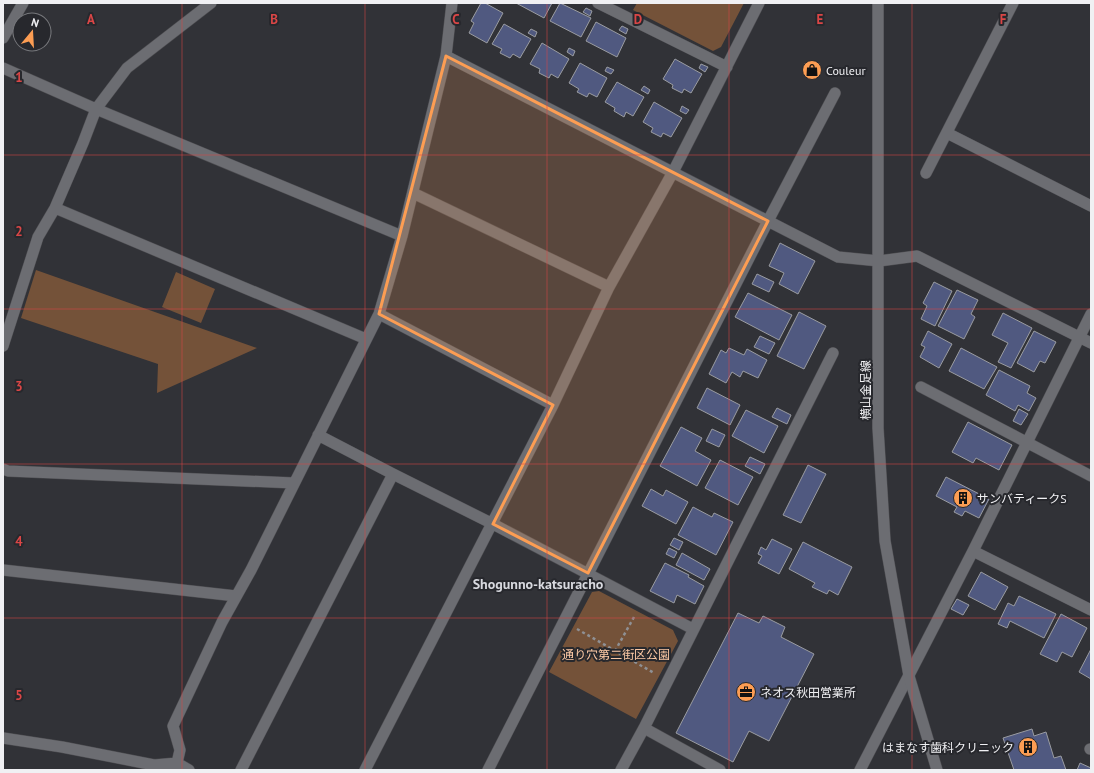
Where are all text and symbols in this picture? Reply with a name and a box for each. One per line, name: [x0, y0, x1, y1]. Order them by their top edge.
text: A: [87, 11, 95, 28]
text: B: [270, 11, 278, 28]
text: C: [452, 11, 460, 28]
text: D: [634, 11, 642, 28]
text: E: [817, 11, 824, 28]
text: F: [1000, 11, 1007, 28]
north arrow: [12, 12, 52, 52]
text: N: [29, 15, 41, 30]
shop icon: Couleur: [801, 59, 823, 81]
place label: Couleur: [826, 63, 865, 78]
text: 1: [15, 69, 23, 86]
text: 2: [15, 223, 23, 240]
street label: 横山金足線: [858, 360, 873, 420]
text: 3: [15, 378, 23, 395]
building icon: サンバティークS: [952, 487, 974, 509]
place label: サンバティークS: [977, 491, 1067, 506]
text: 4: [15, 533, 23, 550]
district label: Shogunno-katsuracho: [473, 575, 604, 593]
park label: 通り穴第二街区公園: [562, 647, 670, 662]
office icon: ネオス秋田営業所: [735, 681, 757, 703]
place label: ネオス秋田営業所: [760, 685, 856, 700]
text: 5: [15, 687, 23, 704]
building icon: はまなす歯科クリニック: [1017, 736, 1039, 758]
place label: はまなす歯科クリニック: [882, 740, 1014, 755]

